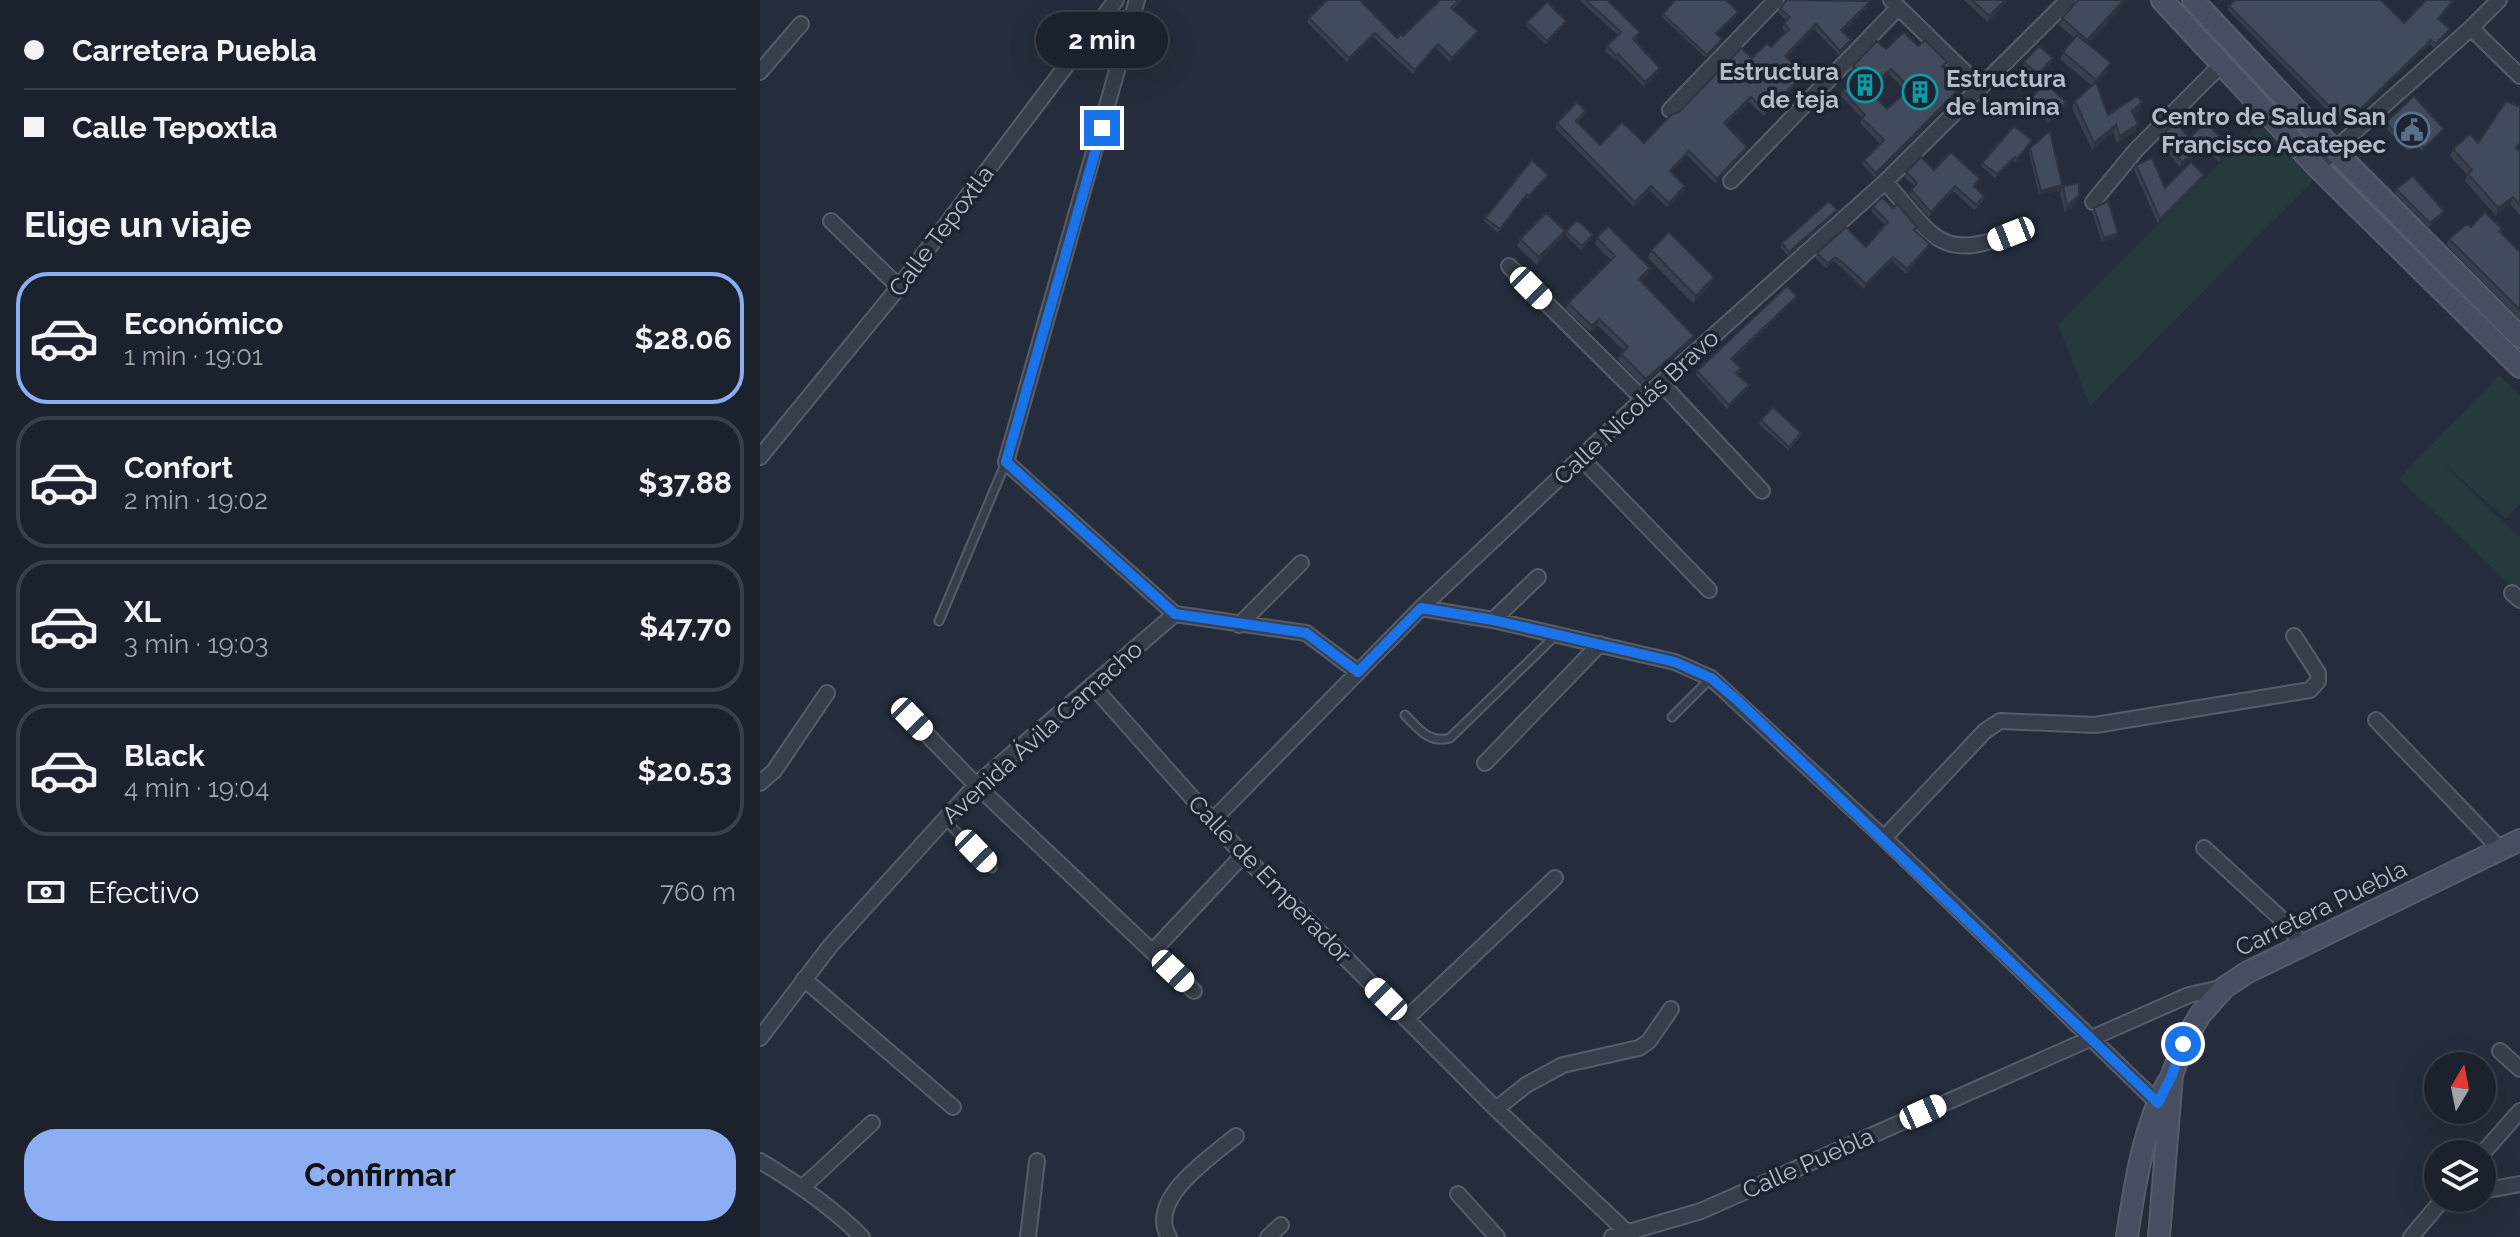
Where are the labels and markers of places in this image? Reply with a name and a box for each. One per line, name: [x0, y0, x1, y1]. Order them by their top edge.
place label: Estructura de teja: [1719, 57, 1839, 114]
place label: Estructura de lamina: [1946, 64, 2066, 121]
building icon: Estructura de teja: [1846, 66, 1884, 104]
building icon: Estructura de lamina: [1901, 73, 1939, 111]
place label: Centro de Salud San Francisco Acatepec: [2151, 102, 2386, 159]
public building icon: Centro de Salud San Francisco Acatepec: [2393, 111, 2431, 149]

